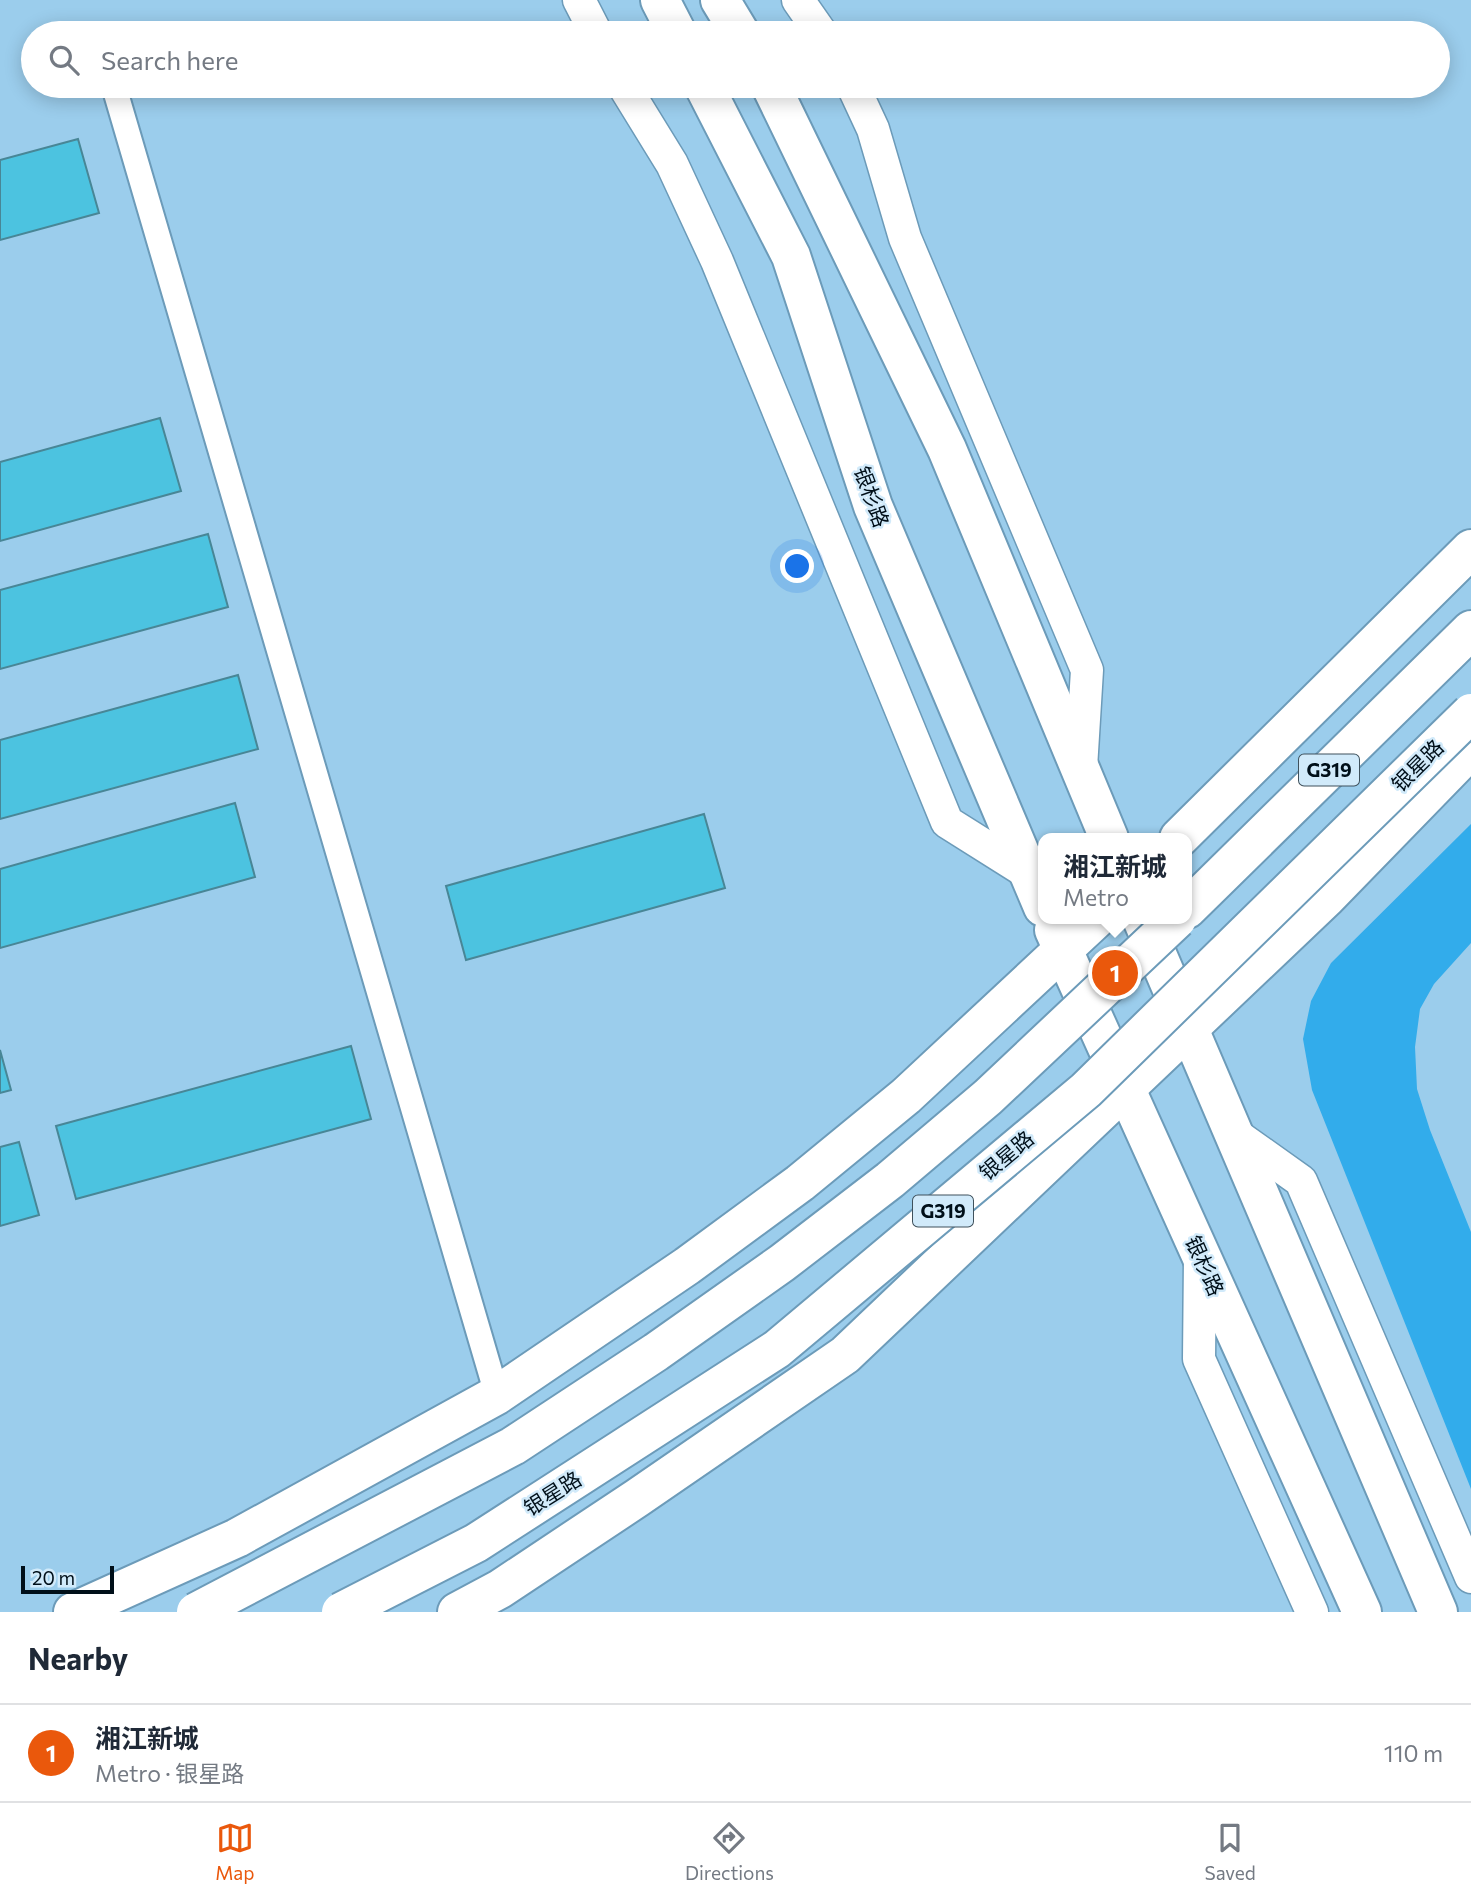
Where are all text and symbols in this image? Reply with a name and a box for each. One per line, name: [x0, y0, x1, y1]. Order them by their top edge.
search box: [21, 21, 1450, 98]
icon: search: [45, 41, 83, 79]
text: Search here: [101, 44, 239, 75]
street label: 银杉路: [850, 463, 895, 530]
your location: [780, 549, 814, 583]
street label: 银星路: [1386, 734, 1448, 796]
road number: G319: [1299, 754, 1359, 786]
popup: [1038, 833, 1192, 924]
text: 湘江新城: [1063, 850, 1167, 881]
text: Metro: [1063, 883, 1129, 911]
pin: 1: [1092, 947, 1138, 999]
street label: 银星路: [974, 1125, 1038, 1185]
road number: G319: [913, 1196, 973, 1226]
street label: 银杉路: [1181, 1232, 1230, 1299]
street label: 银星路: [519, 1465, 586, 1520]
scale bar: [21, 1563, 114, 1595]
text: 20 m: [32, 1566, 75, 1589]
text: Nearby: [28, 1639, 128, 1676]
text: 湘江新城: [95, 1722, 199, 1753]
text: 1: [46, 1739, 56, 1767]
text: 110 m: [1384, 1739, 1443, 1767]
text: Metro · 银星路: [95, 1759, 244, 1787]
tab: Map: [215, 1819, 254, 1884]
tab: Directions: [685, 1819, 774, 1884]
tab: Saved: [1204, 1819, 1256, 1884]

